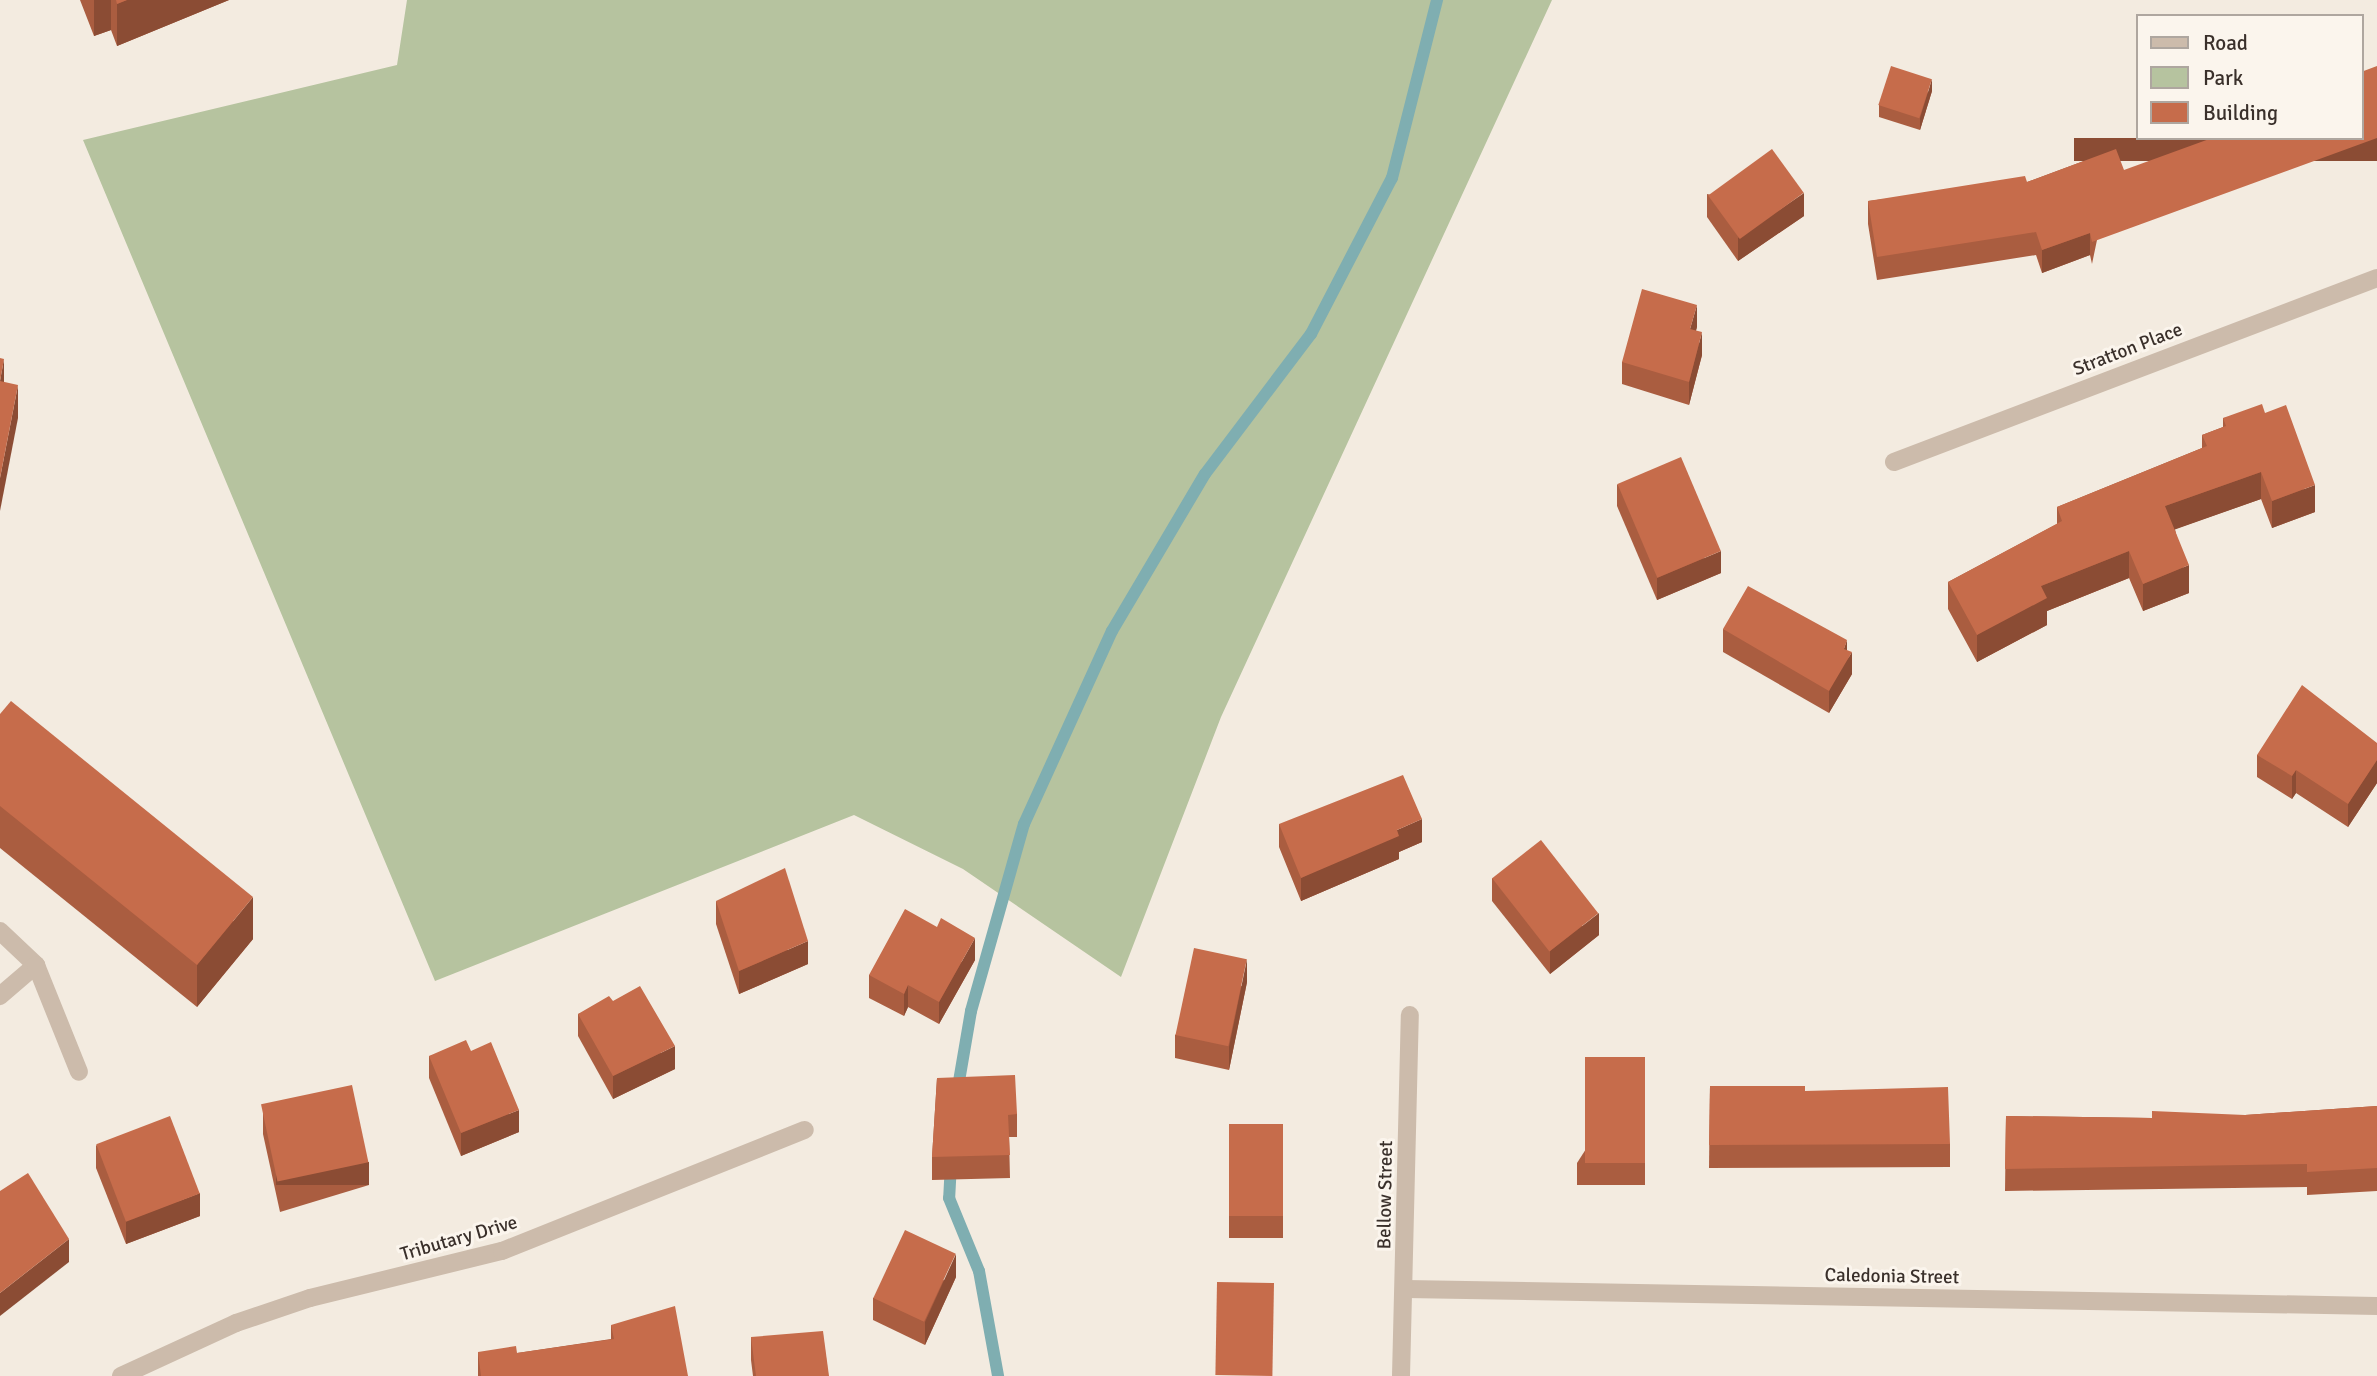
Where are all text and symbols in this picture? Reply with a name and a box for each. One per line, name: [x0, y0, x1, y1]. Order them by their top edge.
legend: [2136, 14, 2363, 140]
text: Road: [2203, 30, 2248, 56]
text: Park: [2203, 65, 2243, 91]
text: Building: [2203, 100, 2278, 126]
street label: Stratton Place: [2070, 319, 2186, 381]
street label: Bellow Street: [1374, 1140, 1398, 1250]
street label: Tributary Drive: [398, 1211, 520, 1267]
street label: Caledonia Street: [1824, 1264, 1960, 1290]

